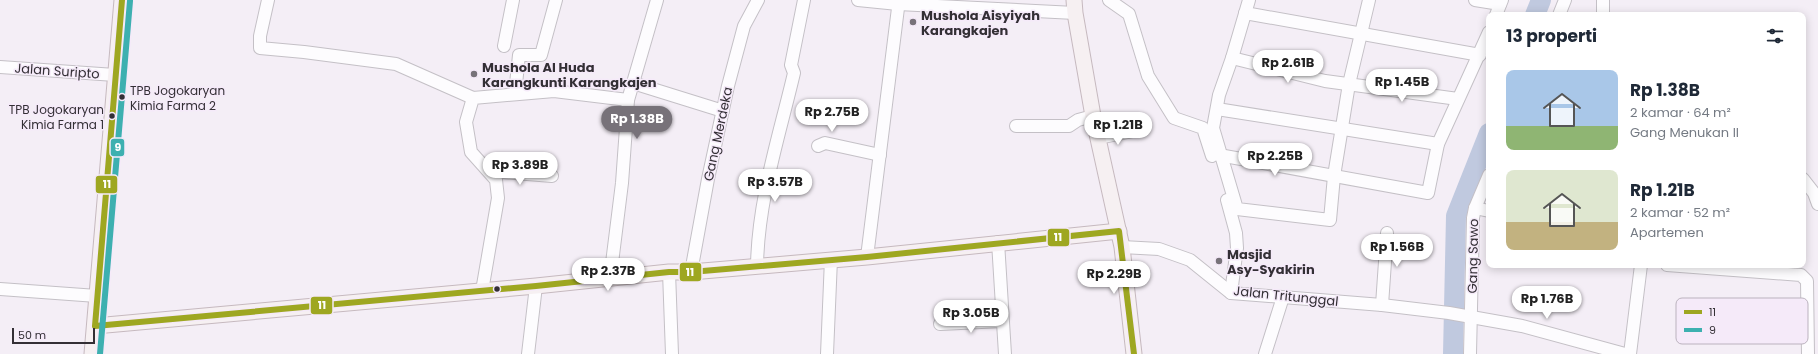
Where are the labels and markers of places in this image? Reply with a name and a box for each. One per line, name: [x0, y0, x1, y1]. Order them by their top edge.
place label: Mushola Aisyiyah Karangkajen: [921, 6, 1040, 40]
marker: Mushola Aisyiyah Karangkajen: [908, 17, 918, 27]
pin: Rp 2.61B: [1247, 50, 1329, 84]
place label: Mushola Al Huda Karangkunti Karangkajen: [482, 58, 657, 92]
marker: Mushola Al Huda Karangkunti Karangkajen: [469, 69, 479, 79]
pin: Rp 1.45B: [1361, 69, 1443, 103]
place label: TPB Jogokaryan Kimia Farma 2: [130, 82, 225, 114]
marker: TPB Jogokaryan Kimia Farma 2: [117, 92, 127, 102]
pin: Rp 2.75B: [791, 99, 873, 133]
place label: TPB Jogokaryan Kimia Farma 1: [9, 101, 104, 133]
pin: Rp 1.38B: [596, 106, 678, 140]
marker: TPB Jogokaryan Kimia Farma 1: [107, 111, 117, 121]
pin: Rp 1.21B: [1077, 112, 1159, 146]
pin: Rp 2.25B: [1234, 143, 1316, 177]
pin: Rp 3.89B: [479, 152, 561, 186]
pin: Rp 3.57B: [734, 169, 816, 203]
pin: Rp 1.56B: [1356, 234, 1438, 268]
place label: Masjid Asy-Syakirin: [1227, 245, 1315, 279]
marker: Masjid Asy-Syakirin: [1214, 256, 1224, 266]
pin: Rp 2.37B: [567, 258, 649, 292]
pin: Rp 2.29B: [1073, 261, 1155, 295]
unlabelled marker: [492, 284, 502, 294]
pin: Rp 1.76B: [1506, 286, 1588, 320]
pin: Rp 3.05B: [930, 300, 1012, 334]

